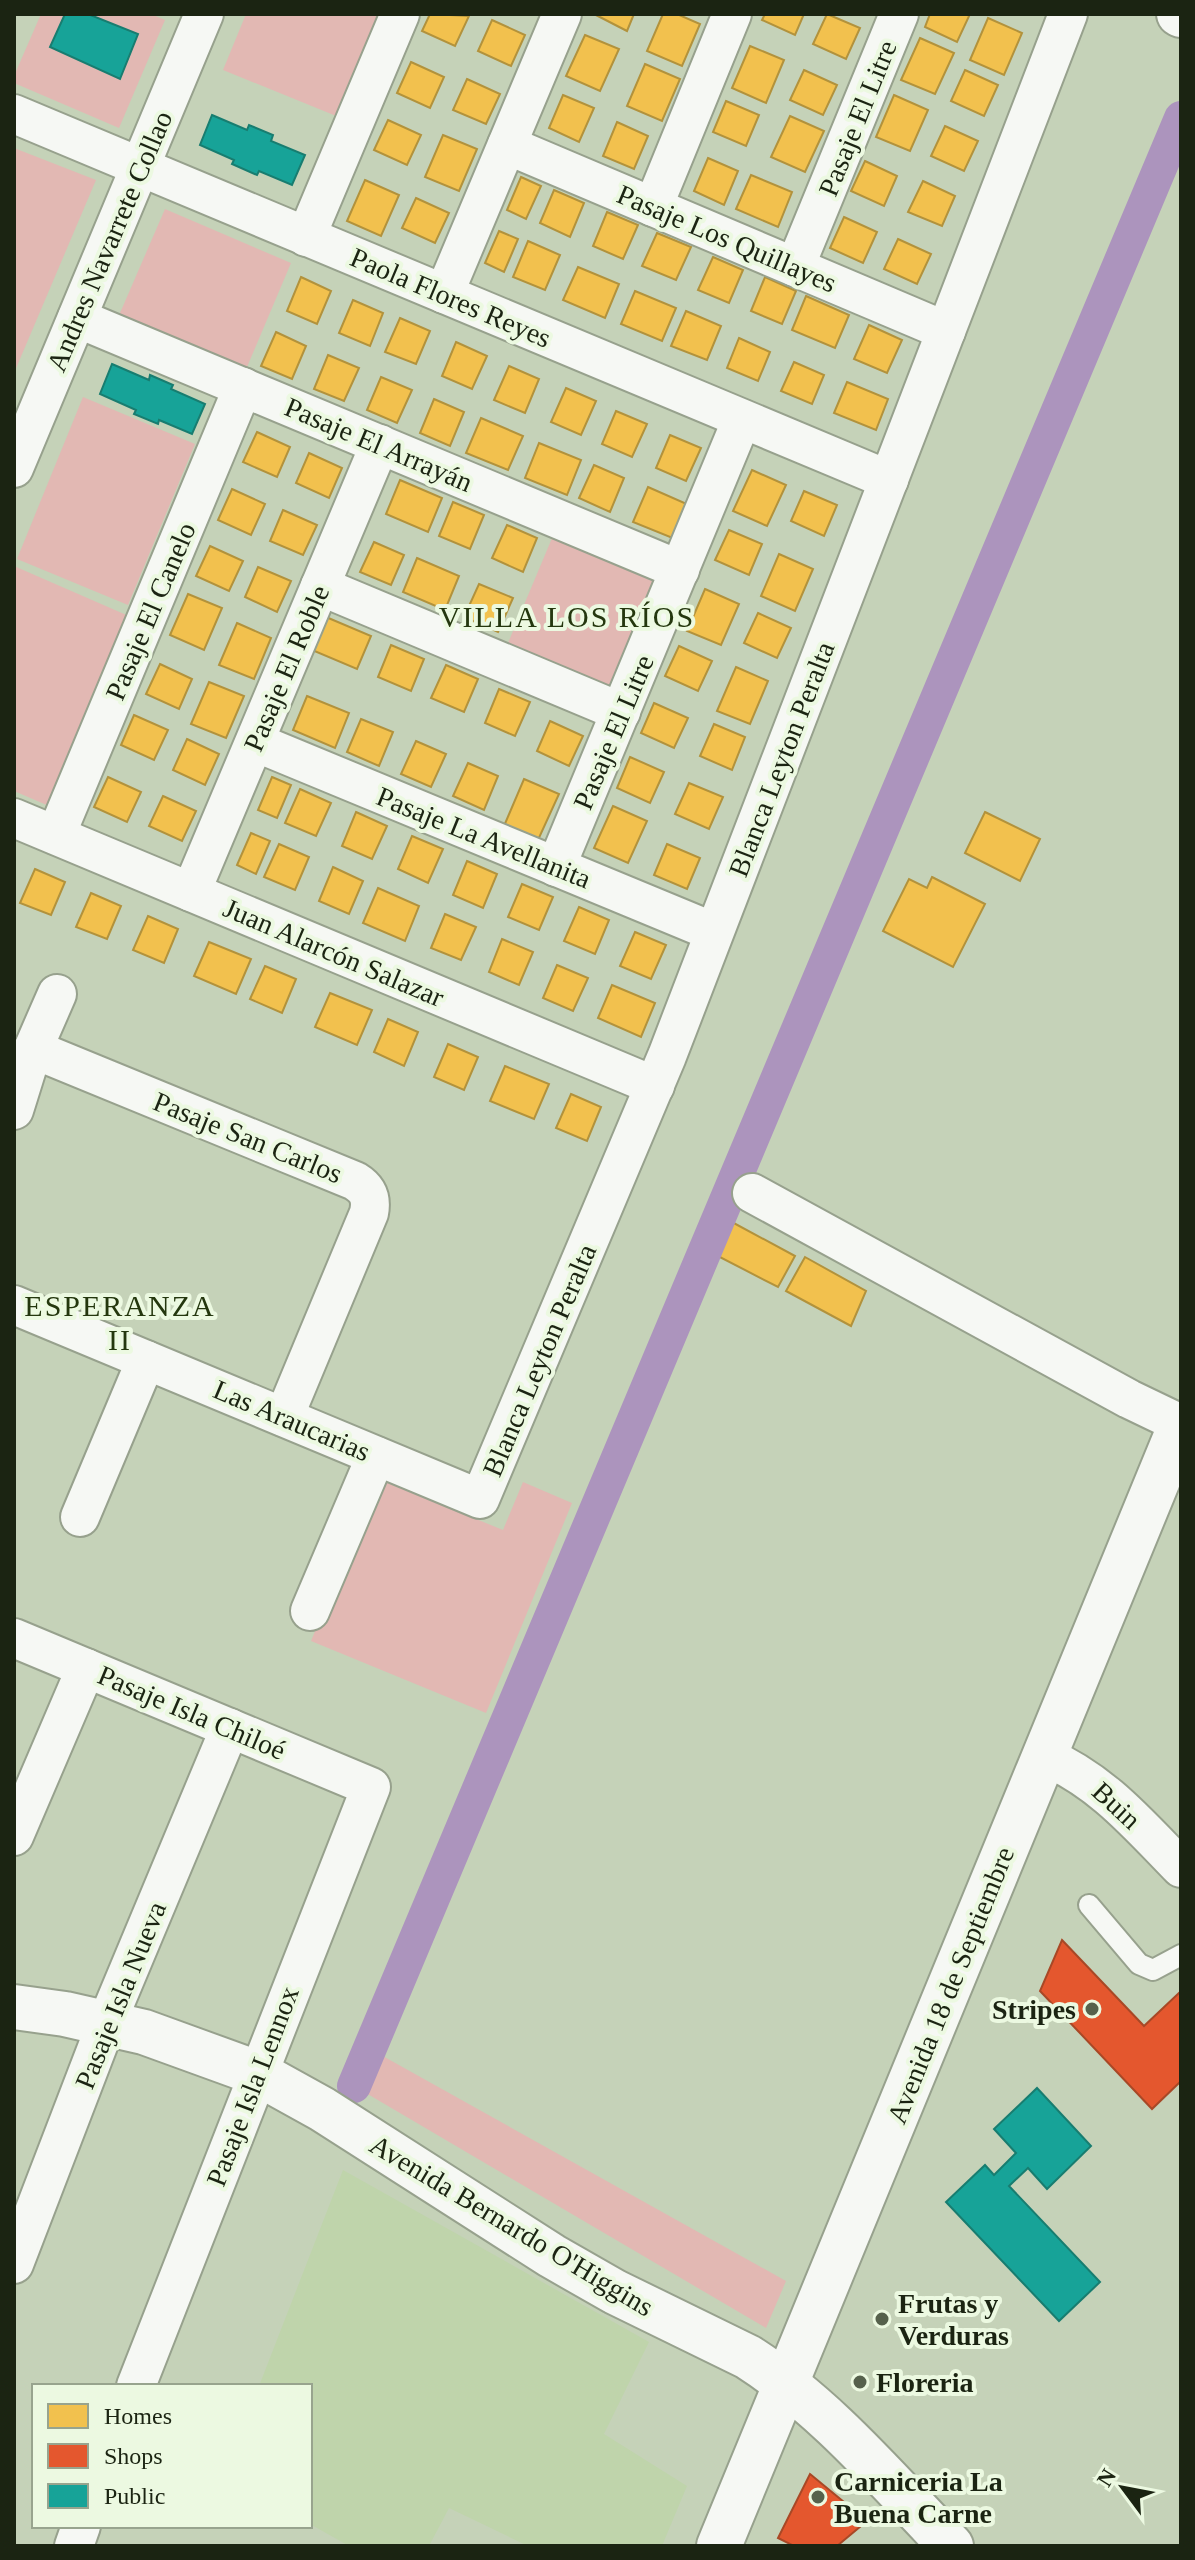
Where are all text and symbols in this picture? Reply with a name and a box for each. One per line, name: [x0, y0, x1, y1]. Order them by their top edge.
street label: Pasaje El Litre: [812, 36, 903, 200]
street label: Andres Navarrete Collao: [41, 106, 178, 376]
street label: Pasaje Los Quillayes: [613, 178, 841, 299]
street label: Paola Flores Reyes: [346, 241, 556, 354]
street label: Pasaje El Arrayán: [280, 391, 477, 498]
street label: Pasaje El Canelo: [99, 518, 202, 705]
street label: Pasaje El Roble: [238, 581, 335, 756]
district label: VILLA LOS RÍOS: [439, 600, 695, 633]
street label: Blanca Leyton Peralta: [722, 637, 841, 881]
street label: Pasaje El Litre: [567, 650, 660, 814]
street label: Pasaje La Avellanita: [372, 780, 596, 895]
street label: Juan Alarcón Salazar: [219, 892, 449, 1013]
street label: Pasaje San Carlos: [149, 1086, 347, 1189]
street label: Blanca Leyton Peralta: [477, 1239, 603, 1481]
district label: ESPERANZA II: [24, 1289, 216, 1356]
street label: Las Araucarias: [209, 1374, 375, 1467]
street label: Pasaje Isla Chiloé: [93, 1659, 290, 1766]
street label: Buin: [1086, 1775, 1147, 1835]
street label: Avenida 18 de Septiembre: [881, 1842, 1020, 2128]
street label: Pasaje Isla Nueva: [69, 1897, 172, 2093]
street label: Pasaje Isla Lennox: [200, 1982, 305, 2190]
place label: Stripes: [992, 1994, 1076, 2025]
marker: Stripes: [1083, 2000, 1101, 2018]
street label: Avenida Bernardo O'Higgins: [365, 2128, 659, 2322]
place label: Frutas y Verduras: [898, 2288, 1009, 2351]
marker: Frutas y Verduras: [873, 2310, 891, 2328]
place label: Floreria: [876, 2367, 973, 2398]
marker: Floreria: [851, 2373, 869, 2391]
legend: [32, 2384, 312, 2528]
text: Homes: [104, 2403, 172, 2429]
text: Shops: [104, 2443, 163, 2469]
north arrow: [1083, 2448, 1163, 2528]
text: N: [1092, 2464, 1121, 2491]
place label: Carniceria La Buena Carne: [834, 2466, 1003, 2529]
text: Public: [104, 2483, 165, 2509]
marker: Carniceria La Buena Carne: [809, 2488, 827, 2506]

